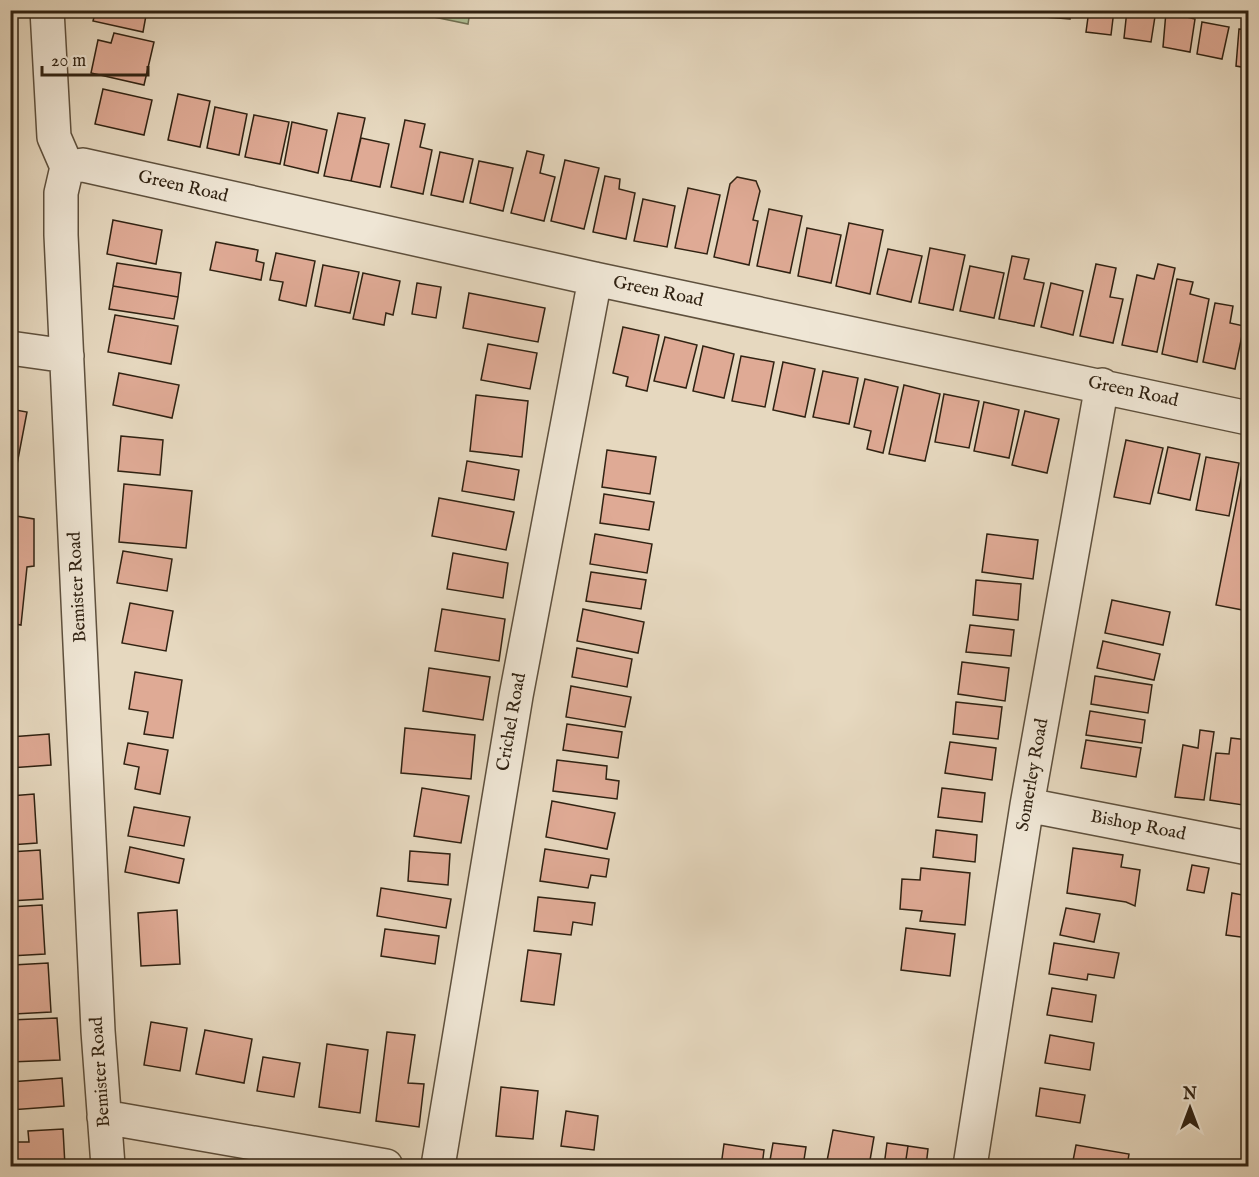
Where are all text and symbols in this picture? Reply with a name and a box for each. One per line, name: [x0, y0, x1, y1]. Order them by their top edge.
scale bar: [42, 39, 148, 77]
text: 20 m: [51, 50, 86, 73]
street label: Green Road: [136, 165, 231, 209]
street label: Green Road: [611, 271, 706, 313]
street label: Green Road: [1086, 371, 1181, 413]
street label: Bemister Road: [64, 531, 92, 643]
street label: Crichel Road: [492, 671, 532, 773]
street label: Somerley Road: [1012, 716, 1054, 833]
street label: Bishop Road: [1088, 805, 1188, 847]
street label: Bemister Road: [86, 1015, 116, 1128]
north arrow: [1160, 1078, 1220, 1138]
text: N: [1182, 1085, 1197, 1105]

